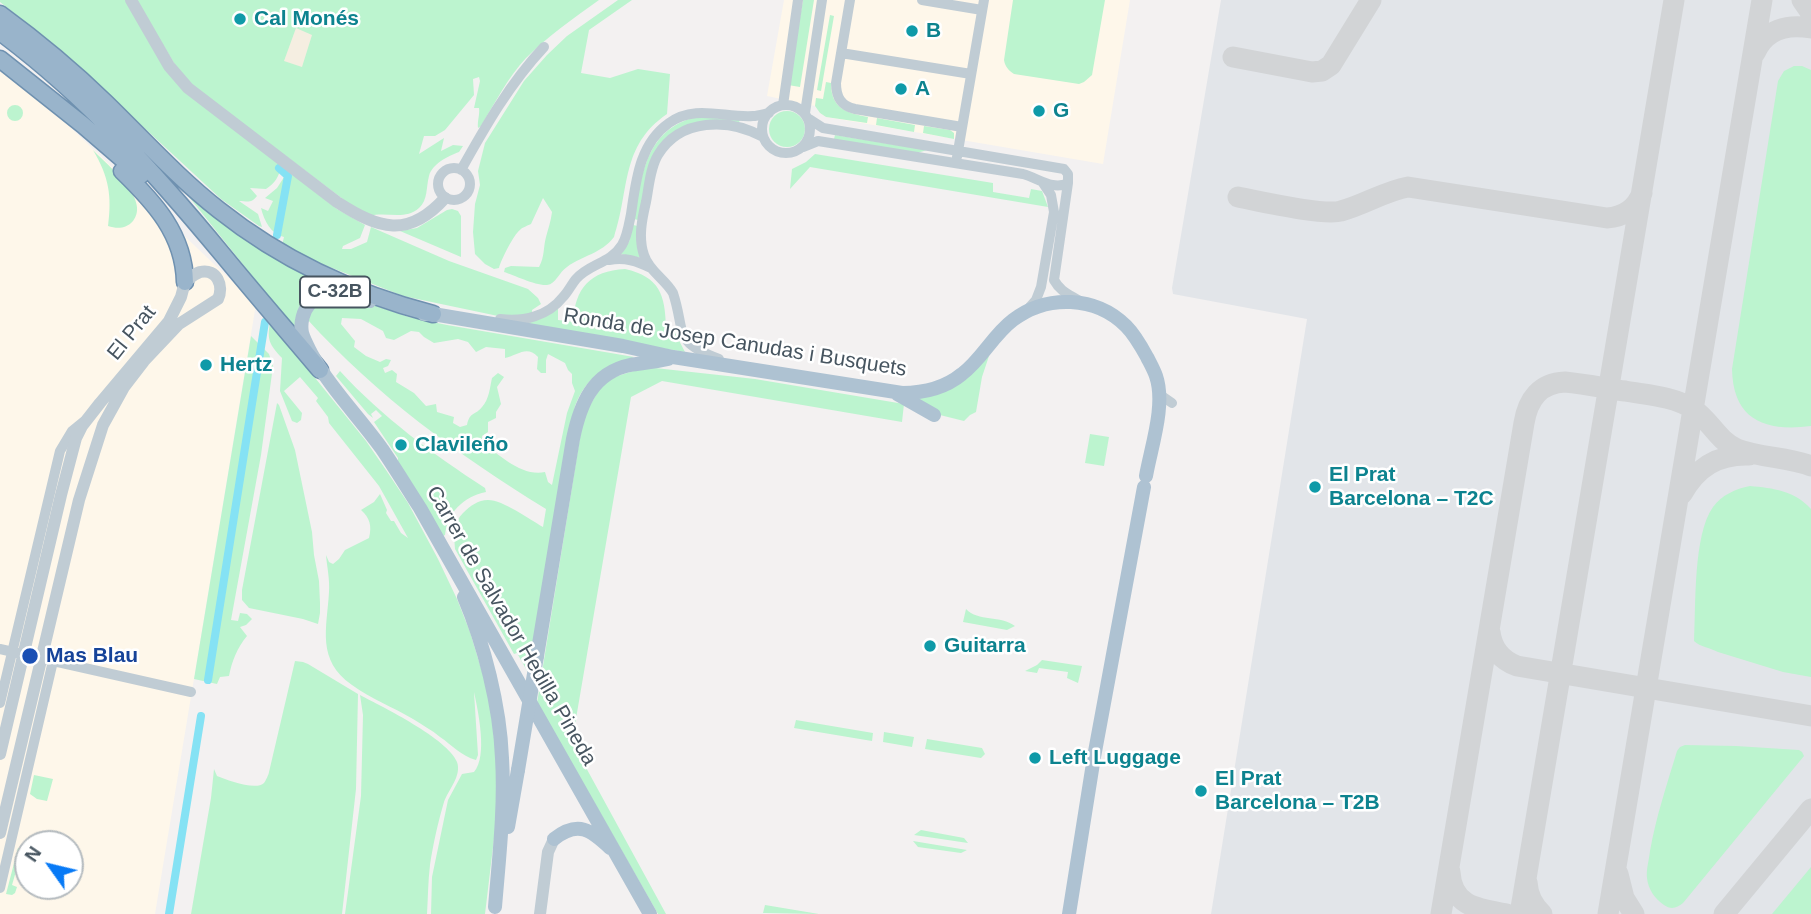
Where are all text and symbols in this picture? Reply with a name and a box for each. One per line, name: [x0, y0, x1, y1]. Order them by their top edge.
place label: Cal Monés: [254, 6, 359, 32]
marker: Cal Monés: [232, 11, 248, 27]
place label: B: [926, 18, 941, 44]
marker: B: [904, 23, 920, 39]
place label: A: [915, 76, 930, 102]
marker: A: [893, 81, 909, 97]
place label: G: [1053, 98, 1069, 124]
marker: G: [1031, 103, 1047, 119]
road number: C-32B: [300, 276, 370, 308]
street label: El Prat: [102, 301, 162, 365]
street label: Ronda de Josep Canudas i Busquets: [562, 303, 908, 383]
place label: Hertz: [220, 352, 273, 378]
marker: Hertz: [198, 357, 214, 373]
place label: Clavileño: [415, 432, 508, 458]
marker: Clavileño: [393, 437, 409, 453]
place label: El Prat Barcelona – T2C: [1329, 462, 1494, 512]
marker: El Prat Barcelona – T2C: [1307, 479, 1323, 495]
street label: Carrer de Salvador Hedilla Pineda: [420, 482, 602, 770]
place label: Guitarra: [944, 633, 1026, 659]
marker: Guitarra: [922, 638, 938, 654]
place label: Mas Blau: [46, 643, 138, 669]
marker: Mas Blau: [20, 646, 40, 666]
place label: Left Luggage: [1049, 745, 1181, 771]
marker: Left Luggage: [1027, 750, 1043, 766]
place label: El Prat Barcelona – T2B: [1215, 766, 1380, 816]
marker: El Prat Barcelona – T2B: [1193, 783, 1209, 799]
north arrow: [14, 830, 84, 900]
text: N: [20, 843, 45, 866]

